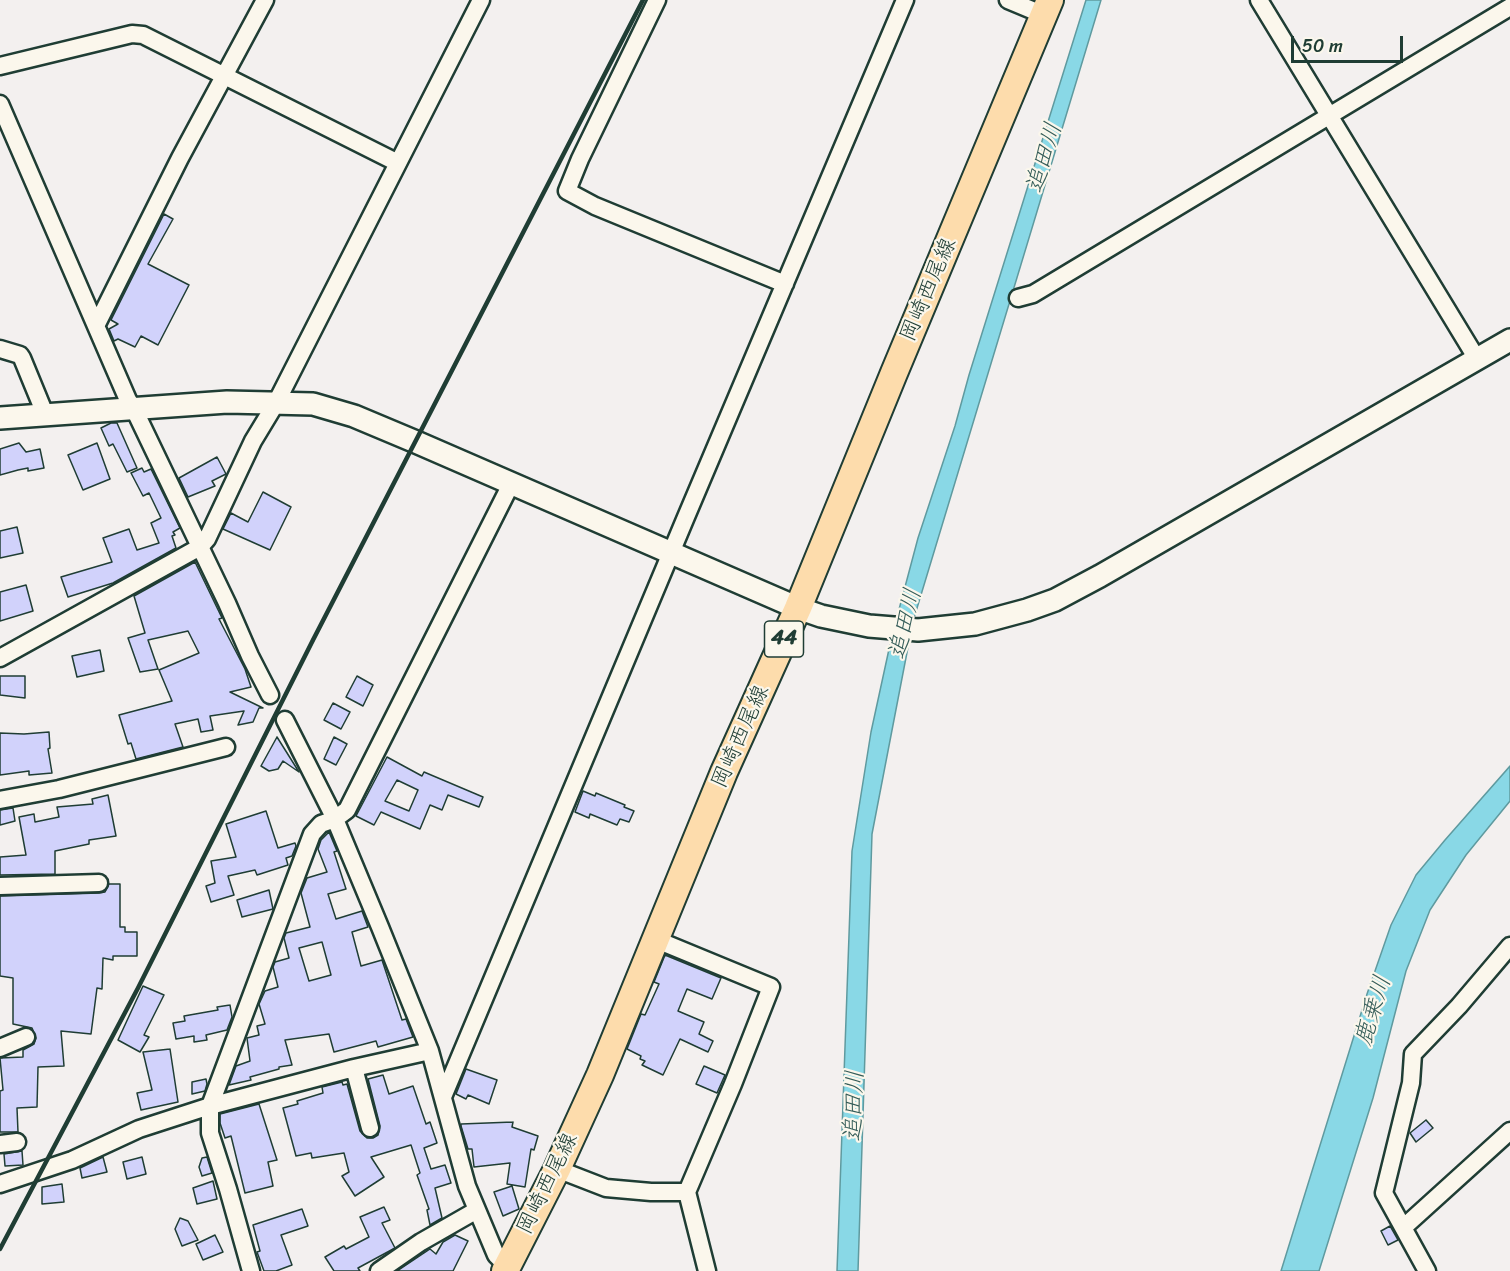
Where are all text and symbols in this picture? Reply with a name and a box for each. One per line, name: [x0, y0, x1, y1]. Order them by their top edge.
scale bar: [1294, 24, 1406, 62]
text: 50 m: [1302, 30, 1343, 62]
water label: 追田川: [1021, 119, 1069, 197]
street label: 岡崎西尾線: [895, 234, 963, 346]
water label: 追田川: [883, 586, 929, 662]
road number: 44: [764, 621, 804, 657]
street label: 岡崎西尾線: [707, 681, 775, 793]
water label: 鹿乗川: [1350, 972, 1398, 1050]
water label: 追田川: [839, 1070, 871, 1142]
street label: 岡崎西尾線: [512, 1129, 584, 1239]

